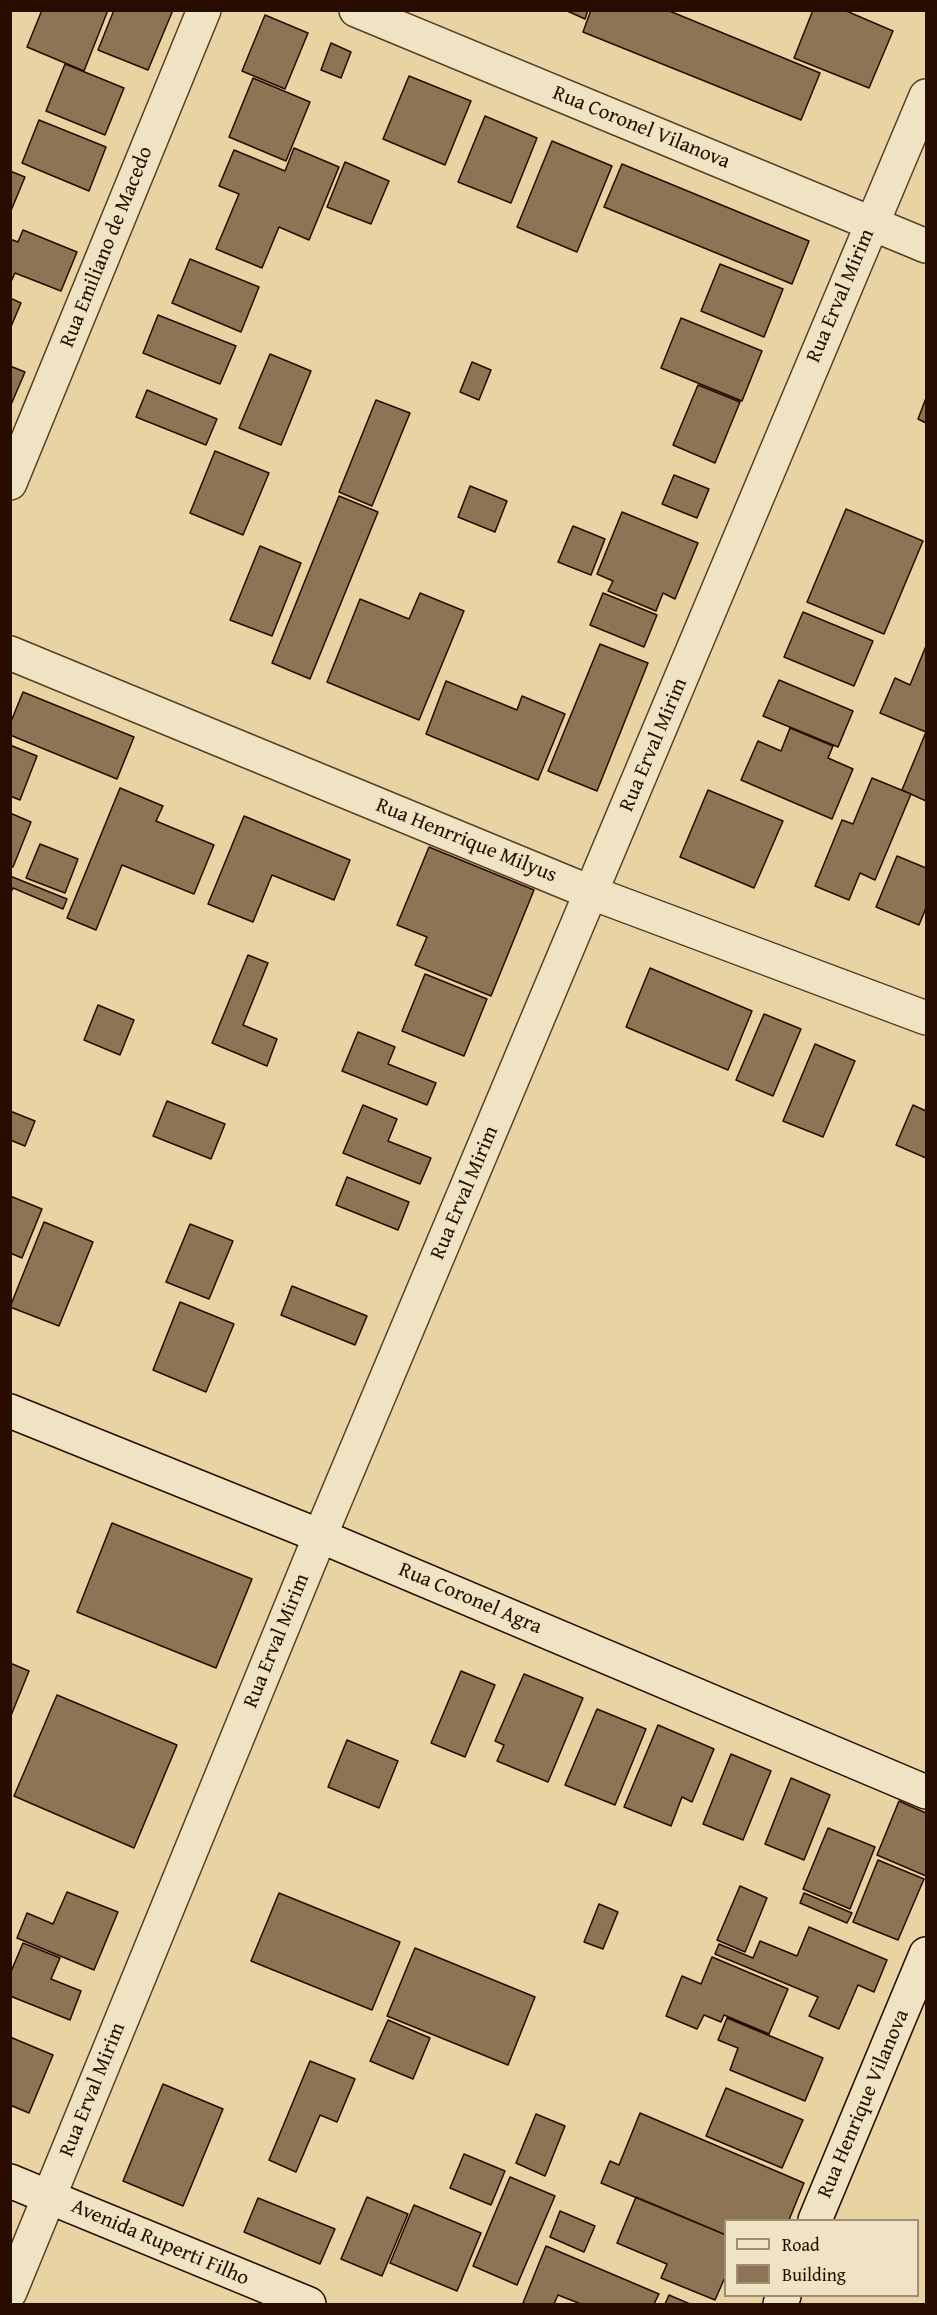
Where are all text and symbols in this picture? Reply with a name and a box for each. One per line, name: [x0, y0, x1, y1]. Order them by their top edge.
street label: Rua Coronel Vilanova: [549, 81, 733, 175]
street label: Rua Emiliano de Macedo: [55, 143, 159, 351]
street label: Rua Erval Mirim: [802, 225, 880, 367]
street label: Rua Erval Mirim: [615, 674, 693, 816]
street label: Rua Henrrique Milyus: [372, 793, 560, 889]
street label: Rua Erval Mirim: [426, 1122, 504, 1264]
street label: Rua Coronel Agra: [395, 1558, 545, 1640]
street label: Rua Erval Mirim: [239, 1570, 315, 1712]
street label: Rua Henrique Vilanova: [813, 2006, 915, 2202]
street label: Rua Erval Mirim: [55, 2019, 131, 2161]
street label: Avenida Ruperti Filho: [67, 2194, 253, 2292]
legend: [724, 2219, 919, 2297]
text: Road: [782, 2231, 820, 2258]
text: Building: [782, 2261, 846, 2288]

